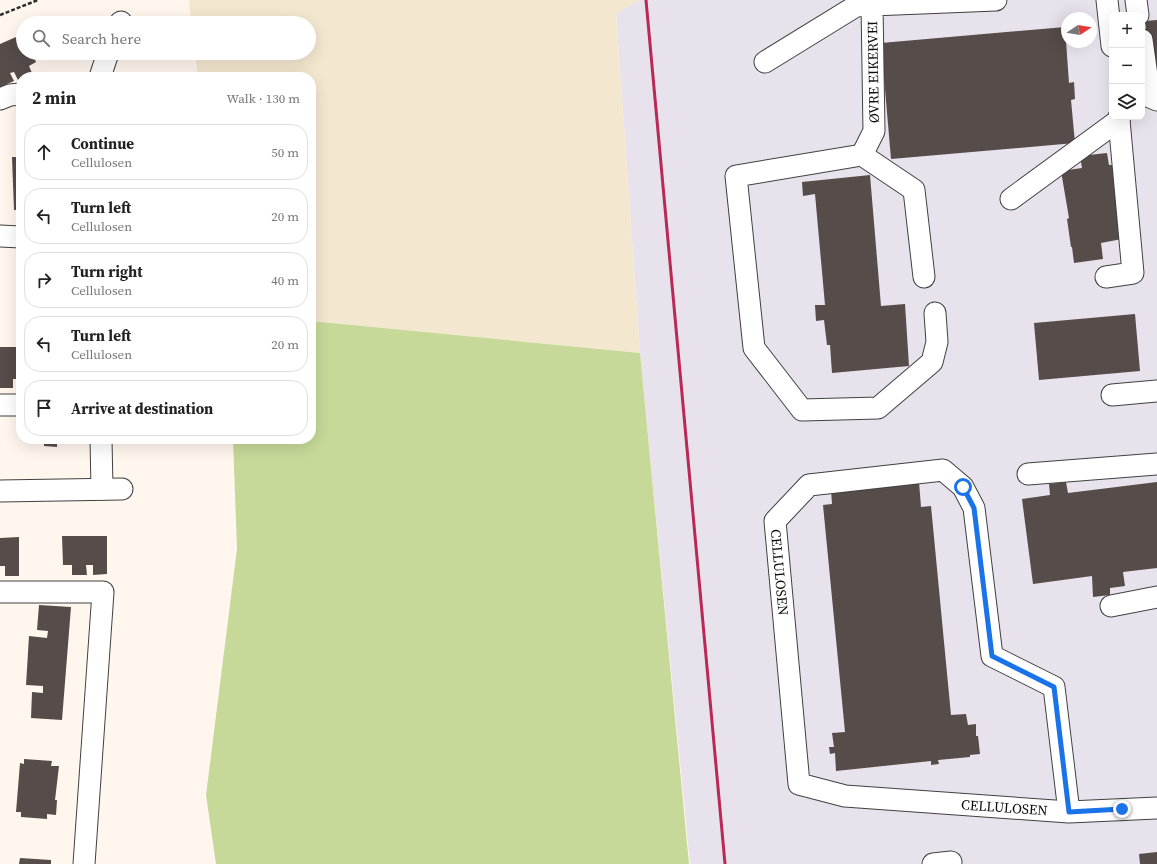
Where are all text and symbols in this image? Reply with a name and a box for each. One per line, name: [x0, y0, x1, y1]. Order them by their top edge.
north arrow: [1061, 12, 1097, 48]
map controls: [1109, 12, 1145, 120]
button: +: [1109, 12, 1145, 48]
search box: [16, 16, 316, 60]
street label: ØVRE EIKERVEI: [862, 21, 884, 123]
icon: search: [30, 27, 52, 49]
text: Search here: [62, 28, 141, 49]
button: −: [1109, 48, 1145, 84]
button: layers: [1109, 84, 1145, 120]
text: 2 min: [32, 86, 76, 110]
text: Walk · 130 m: [227, 90, 300, 107]
text: Continue: [71, 133, 134, 154]
icon: ahead: [33, 141, 55, 163]
text: 50 m: [271, 144, 299, 161]
text: Cellulosen: [71, 154, 132, 171]
text: Turn left: [71, 197, 131, 218]
icon: left: [33, 205, 55, 227]
text: 20 m: [271, 208, 299, 225]
text: Cellulosen: [71, 218, 132, 235]
text: Turn right: [71, 261, 143, 282]
icon: right: [33, 269, 55, 291]
text: 40 m: [271, 272, 299, 289]
text: Cellulosen: [71, 282, 132, 299]
text: Turn left: [71, 325, 131, 346]
icon: left: [33, 333, 55, 355]
text: 20 m: [271, 336, 299, 353]
text: Cellulosen: [71, 346, 132, 363]
icon: arrive: [33, 397, 55, 419]
text: Arrive at destination: [71, 398, 213, 419]
route start: [954, 478, 972, 496]
street label: CELLULOSEN: [766, 528, 794, 616]
street label: CELLULOSEN: [960, 794, 1048, 820]
route end: [1113, 800, 1131, 818]

